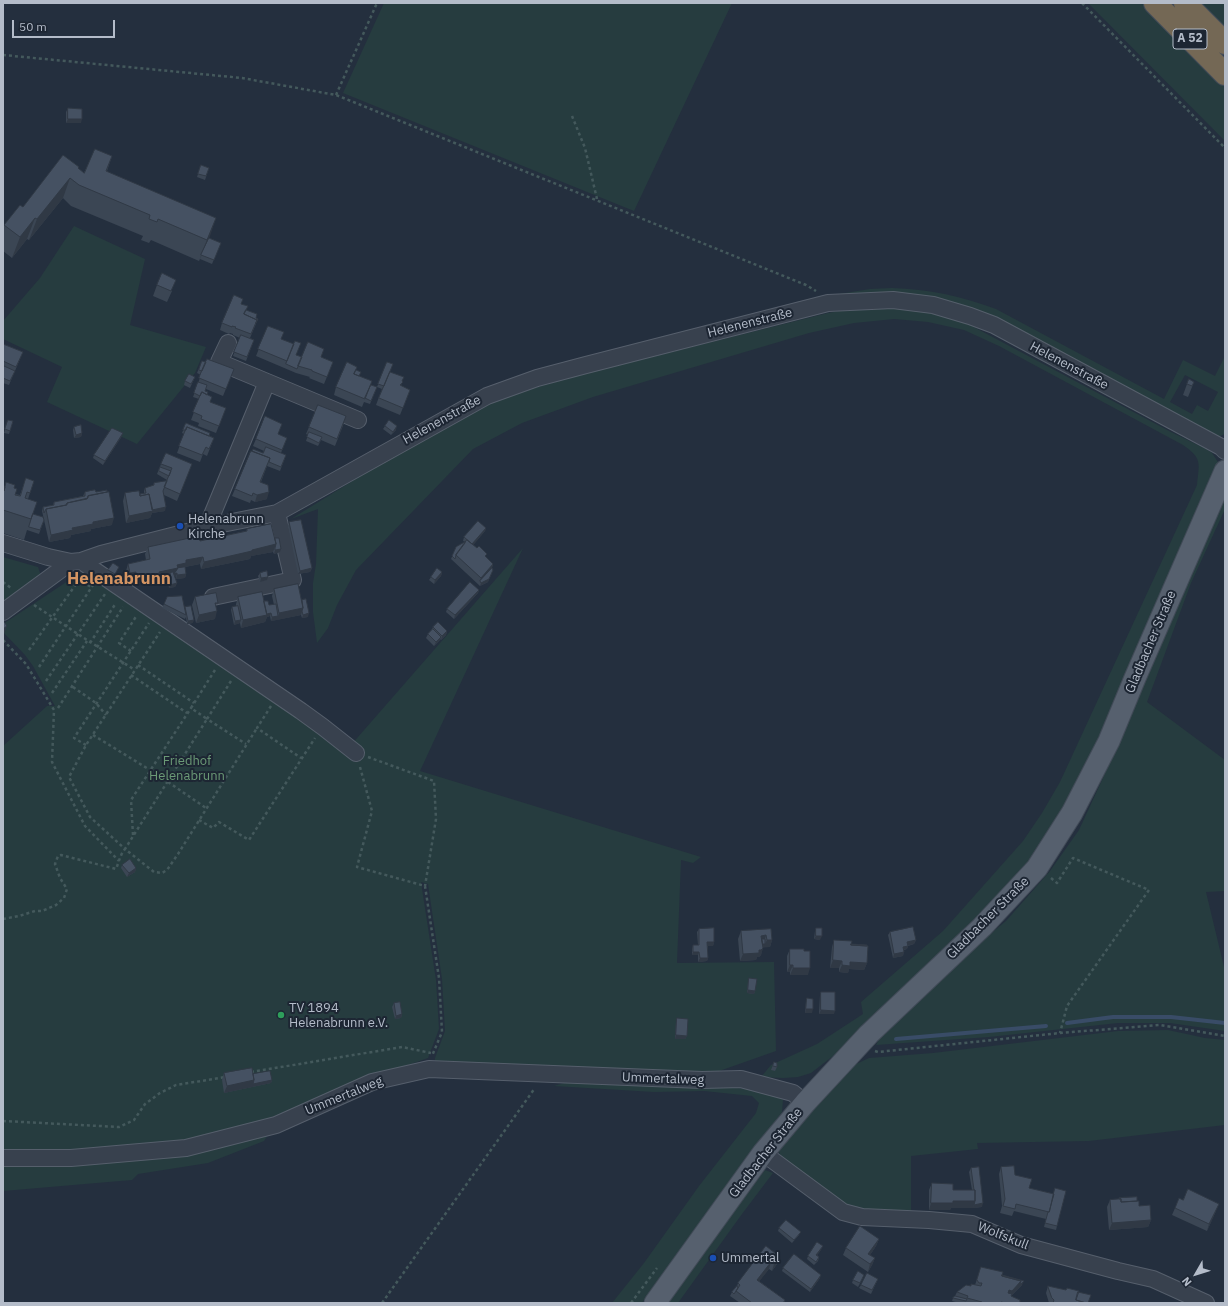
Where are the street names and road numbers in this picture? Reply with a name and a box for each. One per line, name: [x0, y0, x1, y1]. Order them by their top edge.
road number: A 52: [1173, 29, 1207, 49]
street label: Helenenstraße: [706, 305, 794, 341]
street label: Helenenstraße: [1027, 339, 1111, 393]
street label: Helenenstraße: [400, 392, 484, 448]
street label: Gladbacher Straße: [1122, 588, 1180, 696]
street label: Gladbacher Straße: [944, 874, 1032, 962]
street label: Ummertalweg: [622, 1070, 704, 1088]
street label: Ummertalweg: [303, 1073, 385, 1119]
street label: Gladbacher Straße: [726, 1105, 806, 1201]
street label: Wolfskull: [975, 1219, 1031, 1253]

